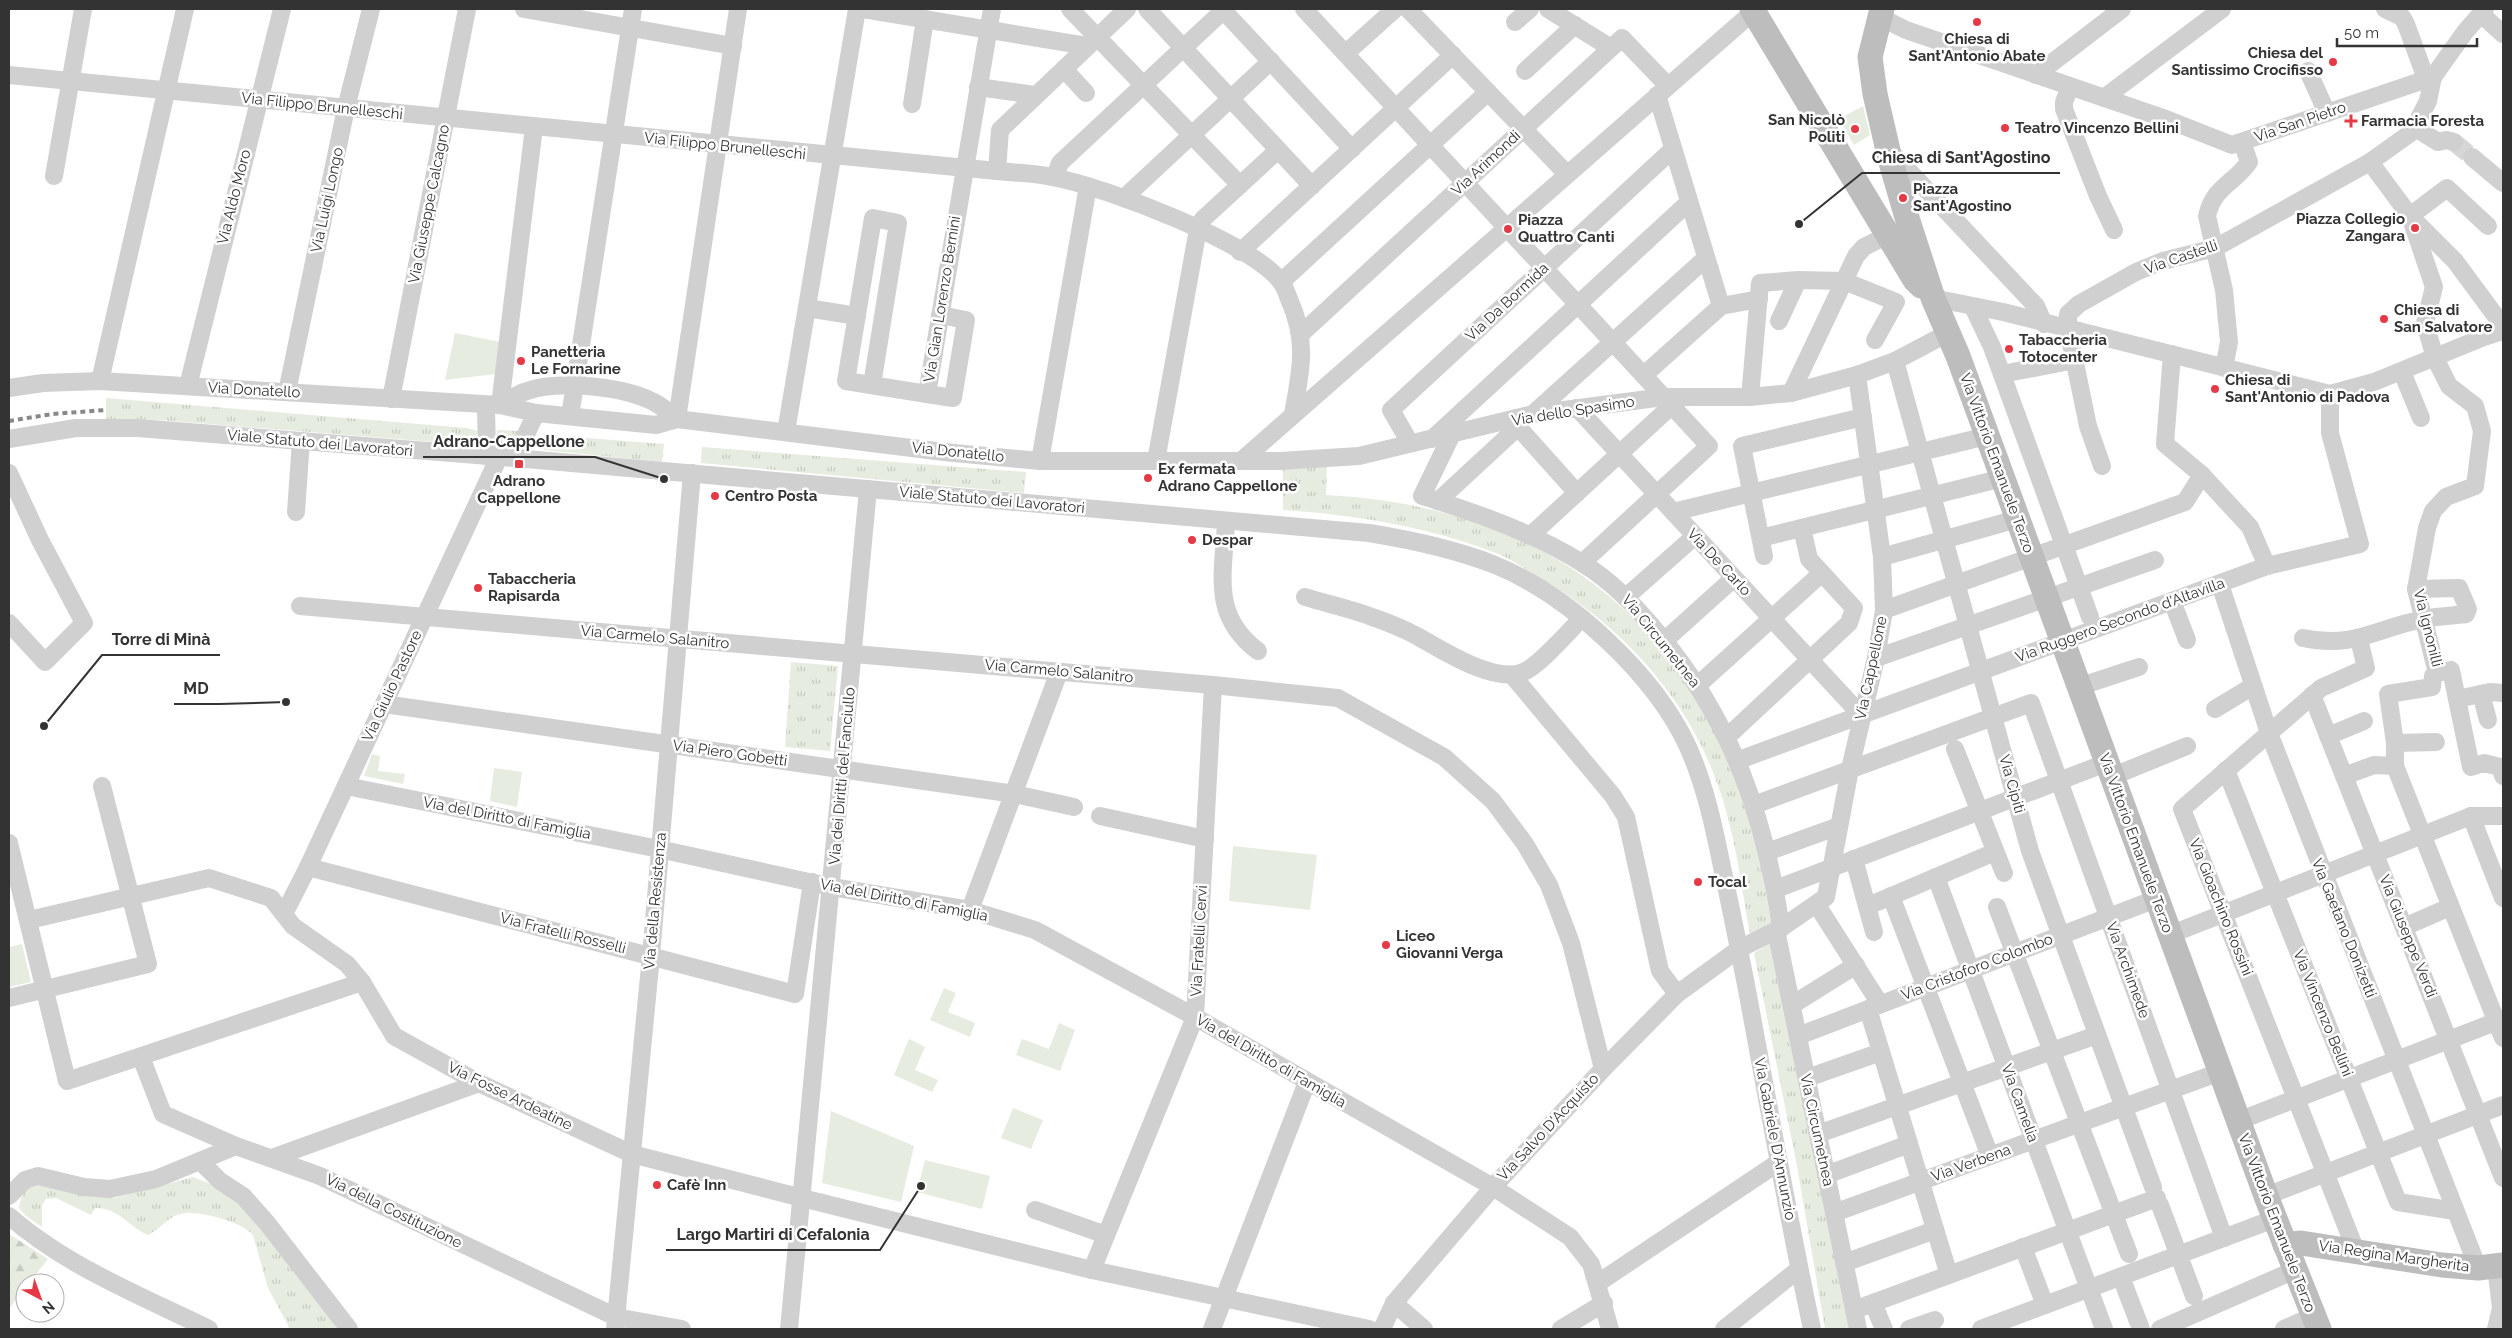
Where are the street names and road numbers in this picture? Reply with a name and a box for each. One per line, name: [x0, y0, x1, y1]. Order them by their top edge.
street label: Via Filippo Brunelleschi: [240, 89, 404, 123]
street label: Via San Pietro: [2252, 98, 2348, 146]
street label: Via Giuseppe Calcagno: [405, 123, 453, 285]
street label: Via Arimondi: [1448, 127, 1524, 199]
street label: Via Filippo Brunelleschi: [643, 129, 807, 163]
street label: Via Luigi Longo: [307, 146, 347, 254]
street label: Via Aldo Moro: [214, 148, 255, 246]
street label: Via Gian Lorenzo Bernini: [920, 214, 964, 384]
street label: Via Castelli: [2142, 236, 2220, 278]
street label: Via Da Bormida: [1462, 259, 1552, 345]
street label: Via Vittorio Emanuele Terzo: [1956, 371, 2038, 555]
street label: Via Donatello: [207, 379, 301, 401]
street label: Via dello Spasimo: [1510, 392, 1636, 430]
street label: Viale Statuto dei Lavoratori: [226, 426, 414, 460]
street label: Via Donatello: [911, 438, 1005, 466]
street label: Viale Statuto dei Lavoratori: [898, 483, 1086, 517]
street label: Via De Carlo: [1683, 525, 1755, 599]
street label: Via Ruggero Secondo d'Altavilla: [2013, 574, 2227, 666]
street label: Via Ignonilli: [2410, 587, 2446, 669]
street label: Via Circumetnea: [1618, 591, 1704, 691]
street label: Via Cappellone: [1851, 614, 1891, 722]
street label: Via Carmelo Salanitro: [580, 622, 730, 652]
street label: Via Giulio Pastore: [358, 627, 426, 745]
street label: Via Carmelo Salanitro: [984, 656, 1134, 686]
street label: Via dei Diritti del Fanciullo: [825, 686, 859, 866]
street label: Via Piero Gobetti: [672, 736, 788, 770]
street label: Via Vittorio Emanuele Terzo: [2095, 751, 2177, 935]
street label: Via Cipitì: [1995, 753, 2029, 815]
street label: Via del Diritto di Famiglia: [422, 793, 592, 843]
street label: Via della Resistenza: [640, 832, 670, 970]
street label: Via Gioachino Rossini: [2185, 836, 2257, 978]
street label: Via Gaetano Donizetti: [2308, 856, 2380, 1000]
street label: Via Giuseppe Verdi: [2375, 872, 2441, 1000]
street label: Via del Diritto di Famiglia: [819, 875, 989, 925]
street label: Via Fratelli Cervi: [1187, 885, 1211, 997]
street label: Via Fratelli Rosselli: [498, 909, 628, 957]
street label: Via Archimede: [2102, 919, 2154, 1021]
street label: Via Cristoforo Colombo: [1899, 930, 2055, 1004]
street label: Via Vincenzo Bellini: [2289, 947, 2357, 1079]
street label: Via del Diritto di Famiglia: [1193, 1011, 1349, 1111]
street label: Via Gabriele D'Annunzio: [1750, 1056, 1800, 1222]
street label: Via Fosse Ardeatine: [445, 1058, 576, 1134]
street label: Via Camelia: [1998, 1061, 2042, 1145]
street label: Via Salvo D'Acquisto: [1494, 1070, 1602, 1184]
street label: Via Circumetnea: [1796, 1072, 1838, 1188]
street label: Via Vittorio Emanuele Terzo: [2235, 1131, 2319, 1315]
street label: Via Verbena: [1929, 1140, 2013, 1186]
street label: Via della Costituzione: [323, 1170, 465, 1252]
street label: Via Regina Margherita: [2318, 1237, 2470, 1275]

